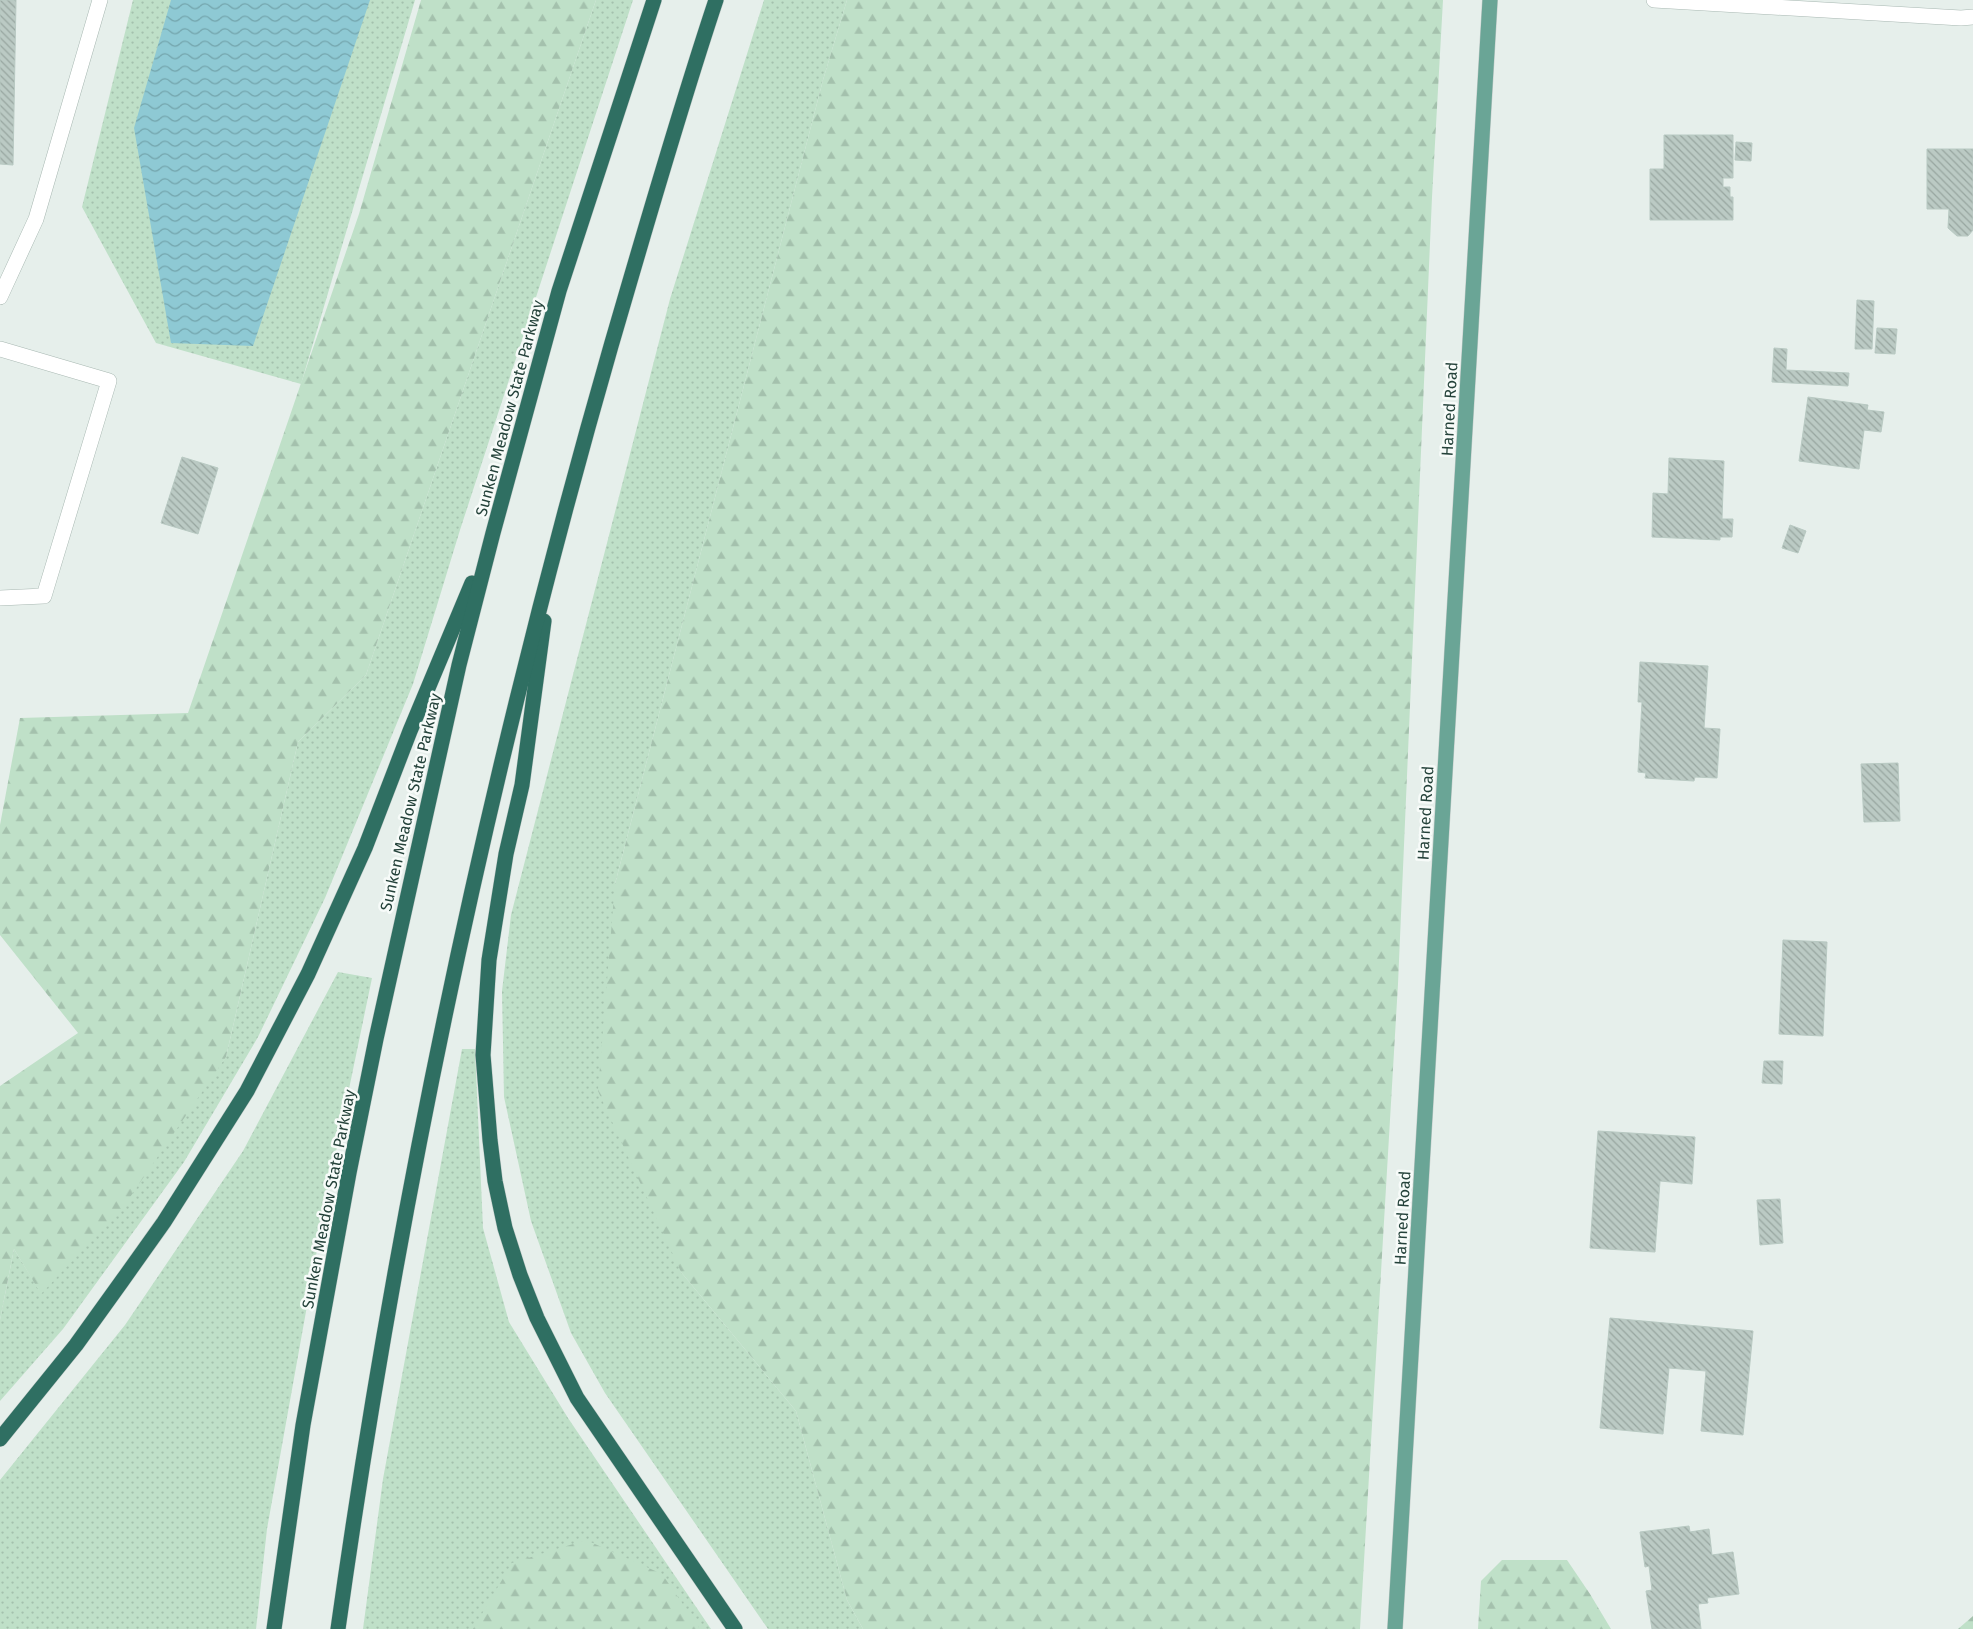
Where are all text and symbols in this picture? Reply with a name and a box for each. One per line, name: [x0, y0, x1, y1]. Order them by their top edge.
street label: Sunken Meadow State Parkway: [471, 298, 548, 518]
street label: Harned Road: [1438, 361, 1461, 457]
street label: Sunken Meadow State Parkway: [376, 691, 445, 913]
street label: Harned Road: [1414, 765, 1437, 861]
street label: Sunken Meadow State Parkway: [298, 1088, 359, 1310]
street label: Harned Road: [1391, 1170, 1414, 1266]

